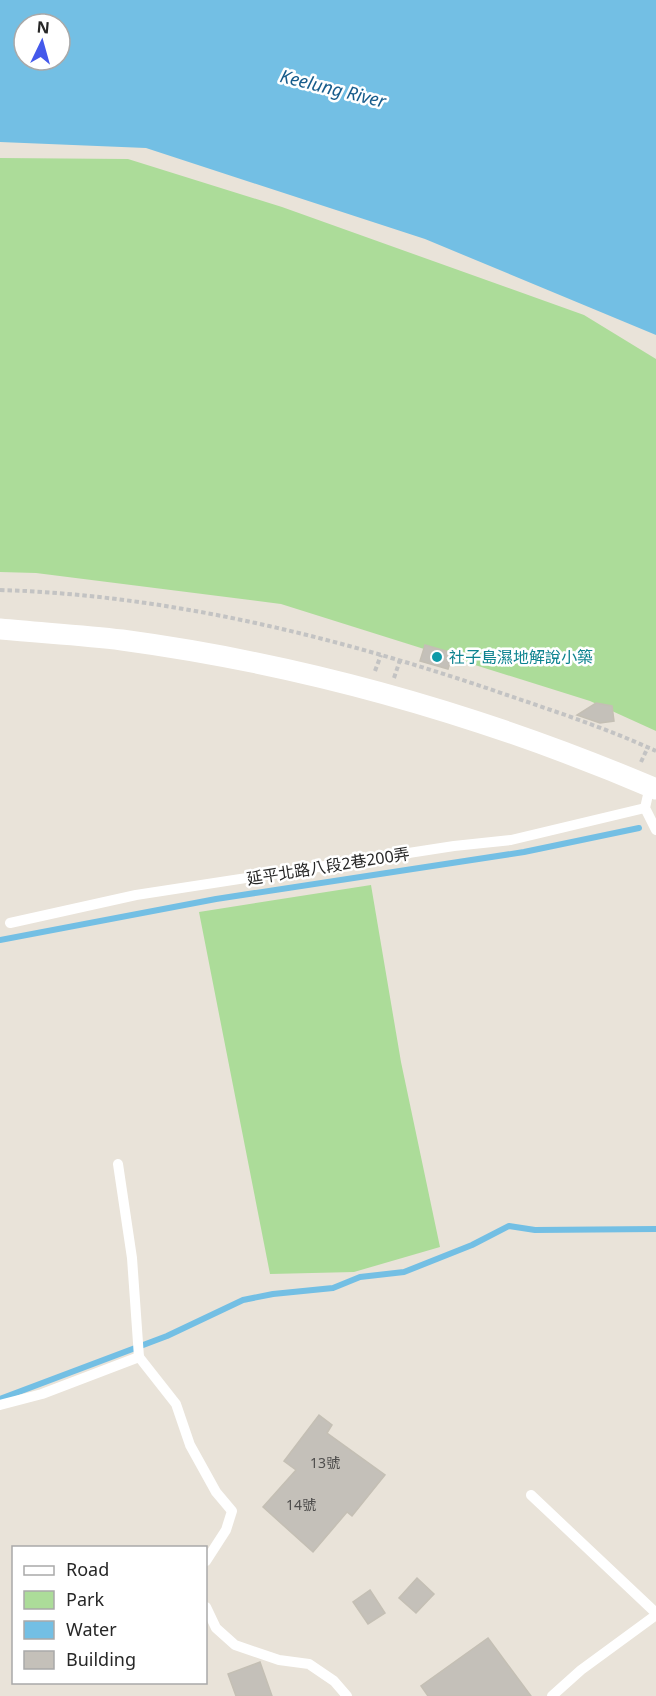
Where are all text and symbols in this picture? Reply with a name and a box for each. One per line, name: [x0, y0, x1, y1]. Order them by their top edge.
north arrow: [12, 12, 72, 72]
text: N: [36, 16, 51, 39]
water label: Keelung River: [278, 63, 389, 113]
place label: 社子島濕地解說小築: [449, 646, 593, 668]
marker: 社子島濕地解說小築: [430, 650, 444, 664]
street label: 延平北路八段2巷200弄: [245, 842, 411, 890]
house number: 13號: [310, 1453, 340, 1472]
house number: 14號: [286, 1495, 316, 1514]
legend: [12, 1546, 207, 1684]
text: Road: [66, 1557, 109, 1581]
text: Park: [66, 1587, 104, 1611]
text: Water: [66, 1617, 117, 1641]
text: Building: [66, 1647, 136, 1671]

